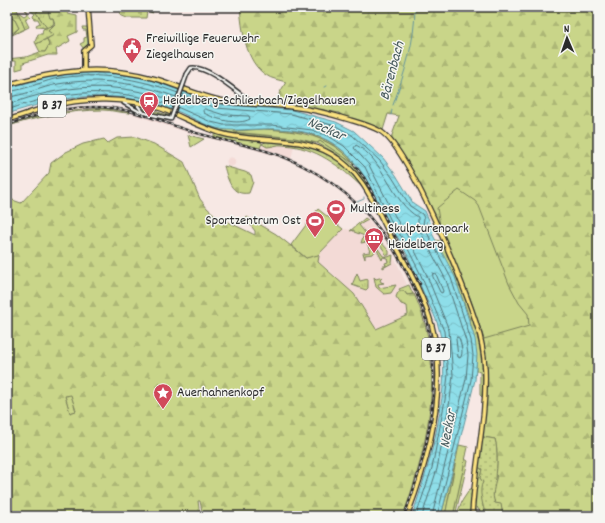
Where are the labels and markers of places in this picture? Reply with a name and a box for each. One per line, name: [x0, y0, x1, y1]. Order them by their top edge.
place label: Freiwillige Feuerwehr Ziegelhausen: [146, 29, 260, 65]
public building icon: Freiwillige Feuerwehr Ziegelhausen: [121, 36, 143, 64]
station icon: Heidelberg-Schlierbach/Ziegelhausen: [138, 90, 160, 118]
place label: Heidelberg-Schlierbach/Ziegelhausen: [163, 91, 355, 111]
sports icon: Multiness: [325, 198, 347, 226]
place label: Multiness: [350, 199, 400, 219]
sports icon: Sportzentrum Ost: [304, 210, 326, 238]
place label: Sportzentrum Ost: [206, 211, 301, 231]
place label: Skulpturenpark Heidelberg: [388, 219, 469, 255]
museum icon: Skulpturenpark Heidelberg: [363, 226, 385, 254]
place icon: Auerhahnenkopf: [152, 382, 174, 410]
place label: Auerhahnenkopf: [177, 383, 265, 403]

